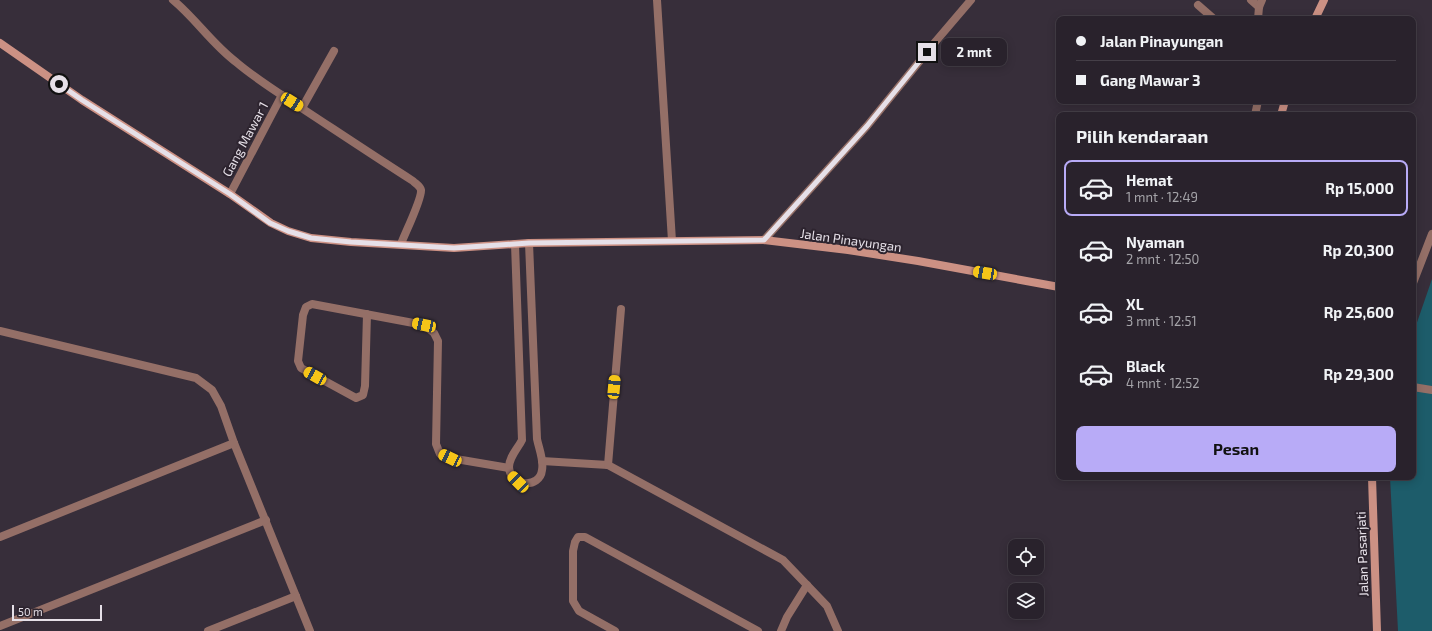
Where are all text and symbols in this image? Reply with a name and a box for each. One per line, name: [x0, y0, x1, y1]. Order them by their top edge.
text: Jalan Pinayungan: [1100, 32, 1223, 50]
callout: 2 mnt: [941, 38, 1007, 66]
route end: [918, 43, 936, 61]
text: 2 mnt: [957, 44, 991, 60]
text: Gang Mawar 3: [1100, 71, 1201, 89]
route start: [50, 75, 68, 93]
car: [279, 91, 305, 113]
street label: Gang Mawar 1: [219, 99, 271, 179]
text: Pilih kendaraan: [1076, 125, 1208, 147]
icon: car: [1078, 170, 1114, 206]
text: Hemat: [1126, 171, 1173, 189]
text: Rp 15,000: [1325, 179, 1394, 197]
text: 1 mnt · 12:49: [1126, 189, 1198, 205]
street label: Jalan Pinayungan: [799, 225, 903, 255]
icon: car: [1078, 232, 1114, 268]
text: Nyaman: [1126, 233, 1185, 251]
text: Rp 20,300: [1323, 241, 1394, 259]
text: 2 mnt · 12:50: [1126, 251, 1199, 267]
car: [972, 265, 998, 281]
icon: car: [1078, 294, 1114, 330]
text: XL: [1126, 295, 1144, 313]
text: Rp 25,600: [1324, 303, 1394, 321]
text: 3 mnt · 12:51: [1126, 313, 1197, 329]
car: [411, 317, 437, 333]
icon: car: [1078, 356, 1114, 392]
text: Black: [1126, 357, 1165, 375]
car: [302, 365, 328, 387]
text: Rp 29,300: [1323, 365, 1394, 383]
car: [607, 375, 621, 399]
text: 4 mnt · 12:52: [1126, 375, 1199, 391]
button: Pesan: [1076, 426, 1396, 472]
car: [437, 447, 463, 469]
car: [505, 469, 531, 495]
street label: Jalan Pasarjati: [1353, 511, 1371, 597]
map controls: [1008, 539, 1044, 619]
button: locate: [1008, 539, 1044, 575]
button: layers: [1008, 583, 1044, 619]
scale bar: [12, 603, 102, 622]
text: 50 m: [18, 605, 43, 618]

